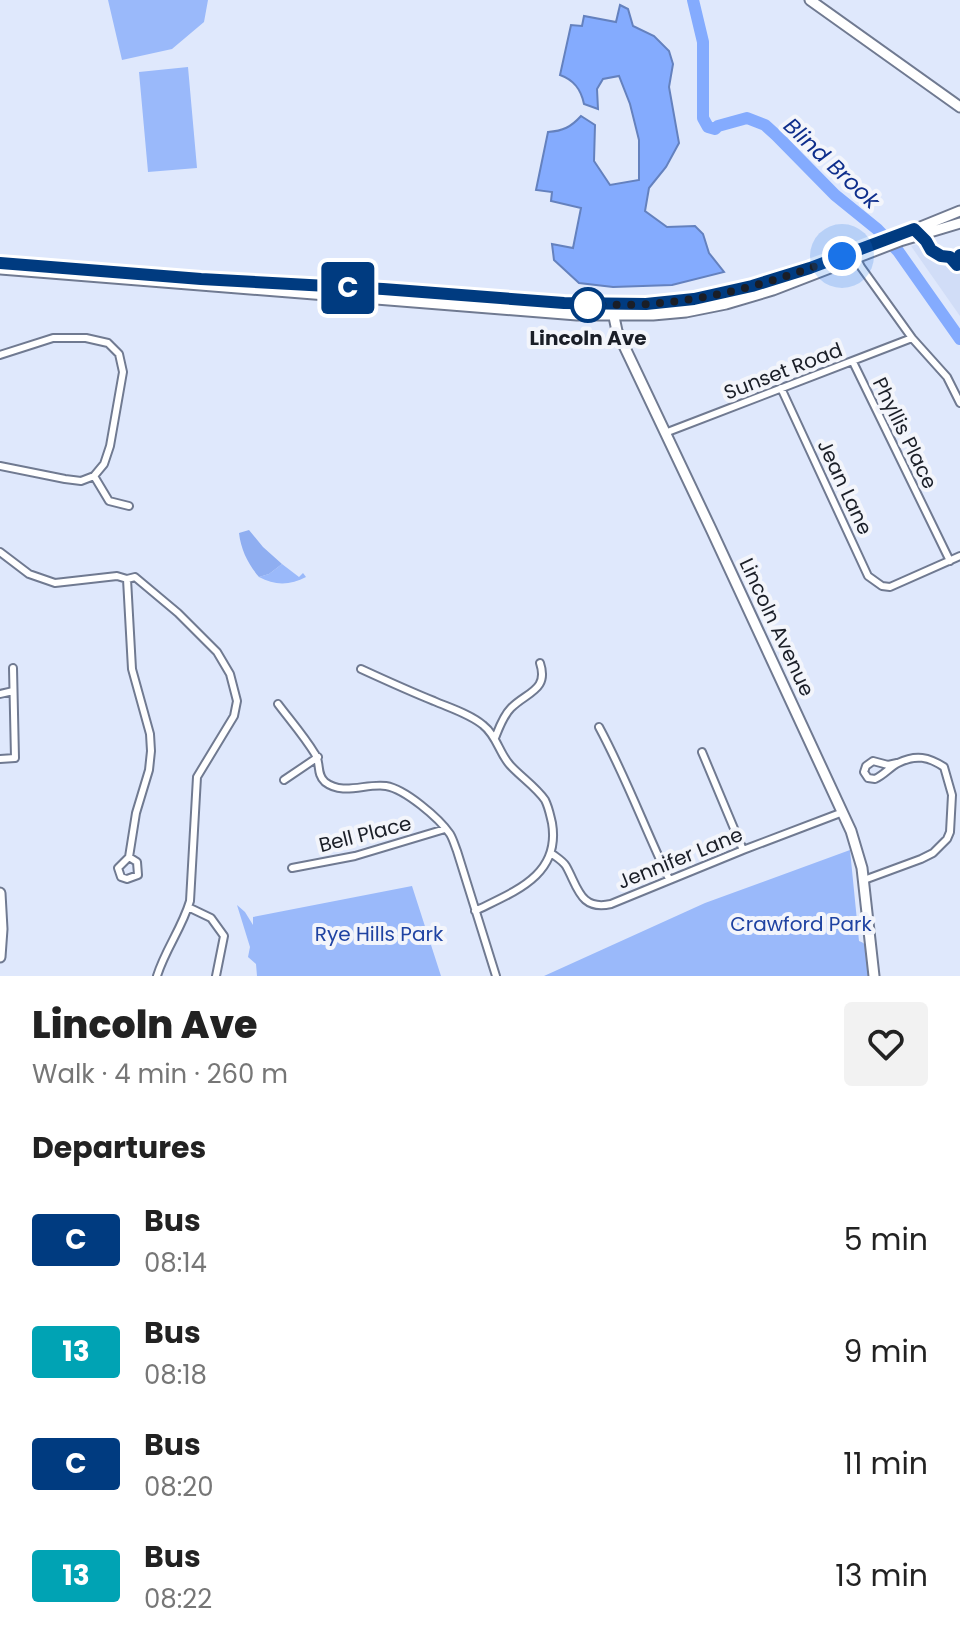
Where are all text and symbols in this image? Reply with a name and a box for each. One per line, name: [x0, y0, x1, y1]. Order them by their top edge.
water label: Blind Brook: [777, 111, 888, 217]
your location: [822, 236, 862, 276]
line badge: C: [322, 262, 374, 314]
text: C: [337, 268, 359, 307]
marker: Lincoln Ave: [571, 288, 605, 322]
place label: Lincoln Ave: [530, 324, 646, 352]
street label: Sunset Road: [720, 336, 846, 406]
street label: Phyllis Place: [866, 373, 944, 493]
street label: Jean Lane: [811, 435, 879, 539]
street label: Lincoln Avenue: [733, 553, 821, 701]
street label: Bell Place: [316, 809, 414, 859]
street label: Jennifer Lane: [613, 820, 747, 896]
park label: Crawford Park: [730, 910, 872, 938]
park label: Rye Hills Park: [315, 920, 444, 948]
text: Lincoln Ave: [32, 998, 257, 1051]
button: heart: [844, 1002, 928, 1086]
text: Walk · 4 min · 260 m: [32, 1056, 288, 1092]
text: Departures: [32, 1126, 206, 1169]
text: Bus: [144, 1199, 201, 1242]
text: 5 min: [844, 1218, 928, 1261]
text: C: [65, 1220, 87, 1259]
text: 08:14: [144, 1245, 207, 1281]
text: Bus: [144, 1311, 201, 1354]
text: 9 min: [844, 1330, 928, 1373]
text: 13: [62, 1332, 90, 1371]
text: 08:18: [144, 1357, 207, 1393]
text: Bus: [144, 1423, 201, 1466]
text: 11 min: [843, 1442, 928, 1485]
text: C: [65, 1444, 87, 1483]
text: 08:20: [144, 1469, 214, 1505]
text: Bus: [144, 1535, 201, 1578]
text: 13 min: [835, 1554, 928, 1597]
text: 13: [62, 1556, 90, 1595]
text: 08:22: [144, 1581, 212, 1617]

